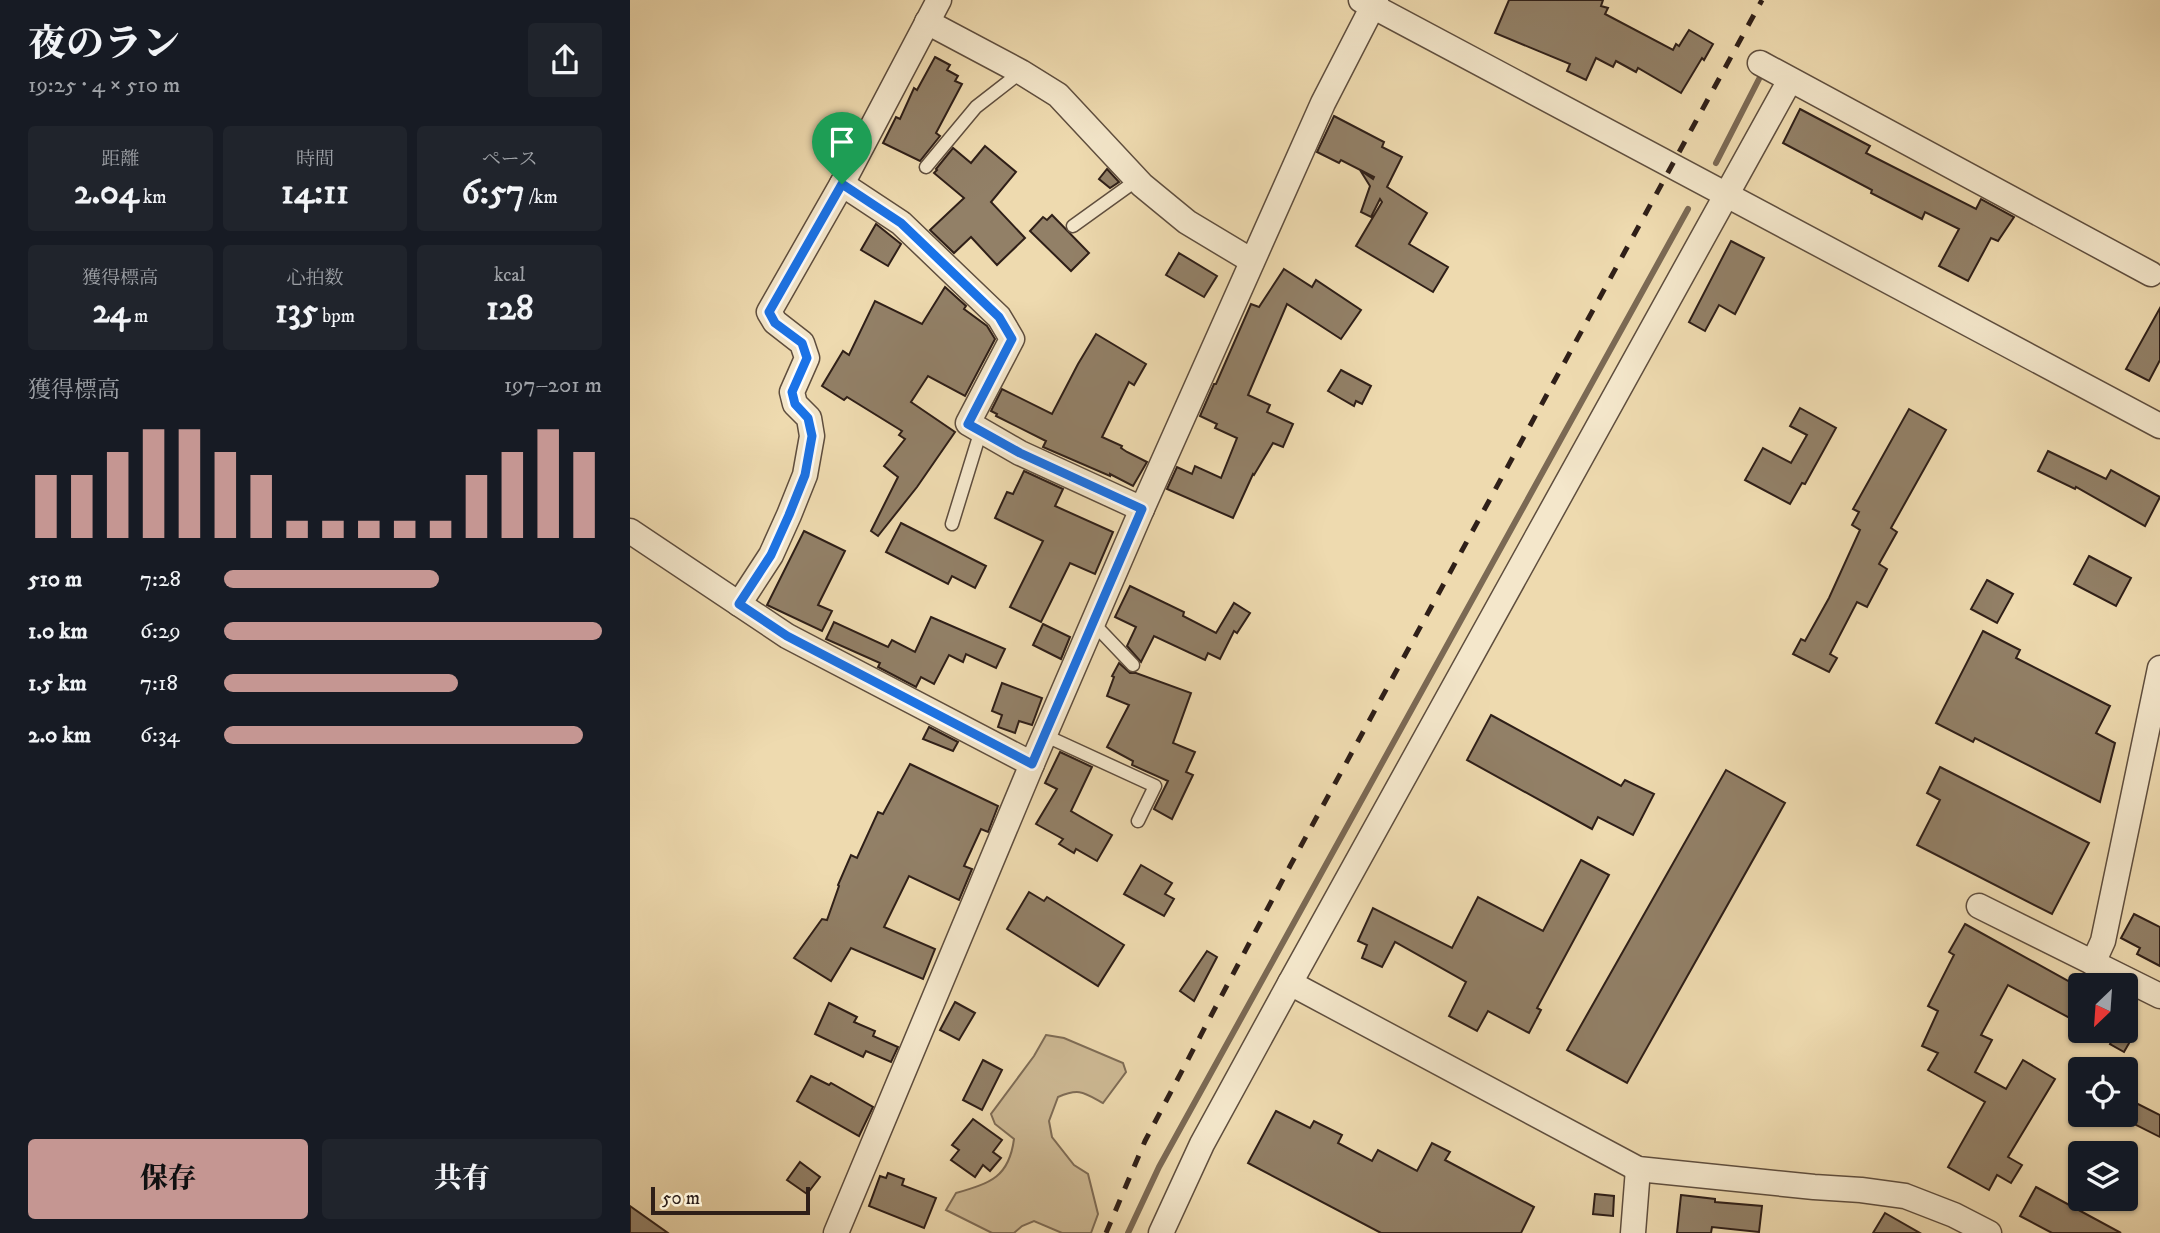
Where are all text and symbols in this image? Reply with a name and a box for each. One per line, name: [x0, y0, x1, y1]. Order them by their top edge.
text: 夜のラン: [28, 21, 180, 69]
button: share: [528, 23, 602, 97]
text: 19:25 · 4 × 510 m: [28, 71, 180, 100]
pin: [812, 112, 872, 184]
icon: arrive: [823, 123, 861, 161]
text: 距離: [101, 148, 139, 171]
text: 時間: [296, 148, 334, 171]
text: ペース: [482, 148, 538, 171]
text: 2.04: [74, 171, 139, 215]
text: 14:11: [281, 171, 349, 215]
text: 6:57: [462, 171, 525, 215]
text: km: [139, 186, 167, 209]
text: /km: [525, 186, 558, 209]
text: kcal: [494, 264, 525, 287]
text: 獲得標高: [82, 267, 158, 290]
text: 心拍数: [286, 267, 344, 290]
text: 128: [486, 287, 533, 331]
text: 24: [92, 290, 130, 334]
text: 135: [275, 290, 318, 334]
text: m: [130, 305, 148, 328]
text: bpm: [318, 305, 355, 328]
text: 197–201 m: [504, 371, 602, 400]
text: 獲得標高: [28, 376, 120, 405]
text: 510 m: [28, 565, 82, 594]
text: 7:28: [140, 565, 181, 594]
text: 1.0 km: [28, 617, 88, 646]
text: 6:29: [140, 617, 181, 646]
text: 1.5 km: [28, 669, 87, 698]
text: 7:18: [140, 669, 178, 698]
text: 2.0 km: [28, 721, 91, 750]
text: 6:34: [140, 721, 180, 750]
north arrow: [2068, 973, 2138, 1043]
map controls: [2068, 973, 2138, 1211]
button: locate: [2068, 1057, 2138, 1127]
button: 保存: [28, 1139, 308, 1219]
button: 共有: [322, 1139, 602, 1219]
button: layers: [2068, 1141, 2138, 1211]
scale bar: [651, 1184, 810, 1216]
text: 50 m: [662, 1187, 700, 1210]

